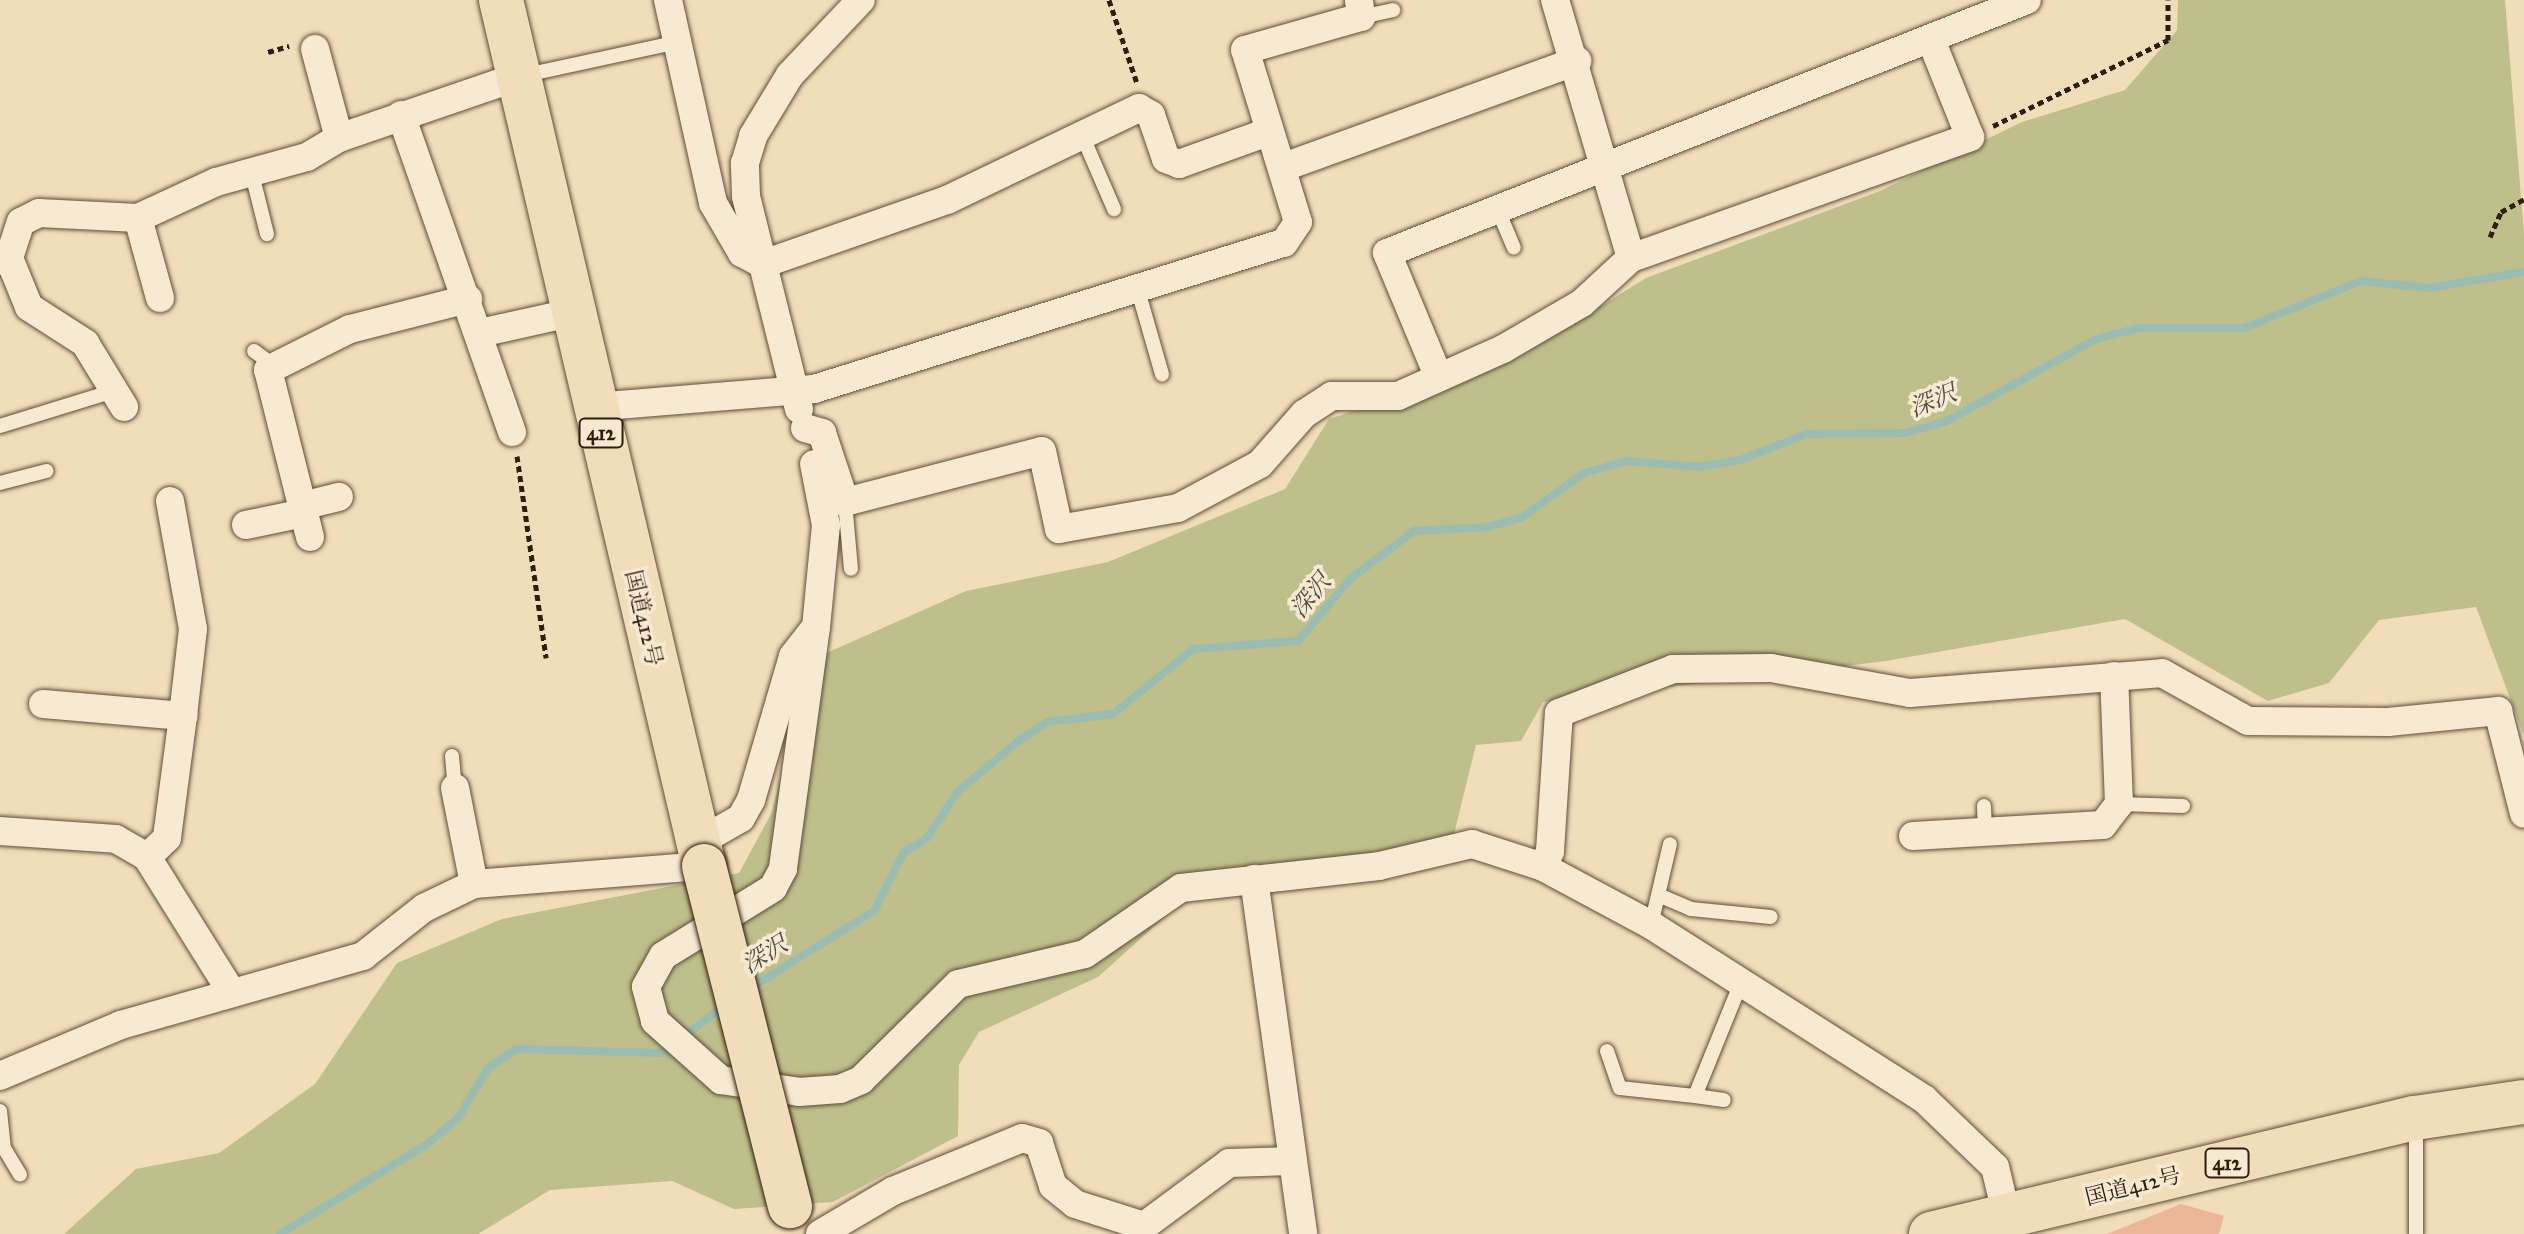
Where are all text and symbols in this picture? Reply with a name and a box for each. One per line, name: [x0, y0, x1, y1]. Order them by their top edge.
water label: 深沢: [1905, 379, 1961, 423]
road number: 412: [577, 417, 625, 449]
street label: 国道412号: [620, 567, 668, 669]
water label: 深沢: [1285, 568, 1337, 624]
water label: 深沢: [737, 930, 793, 980]
road number: 412: [2203, 1147, 2251, 1179]
street label: 国道412号: [2082, 1161, 2184, 1211]

